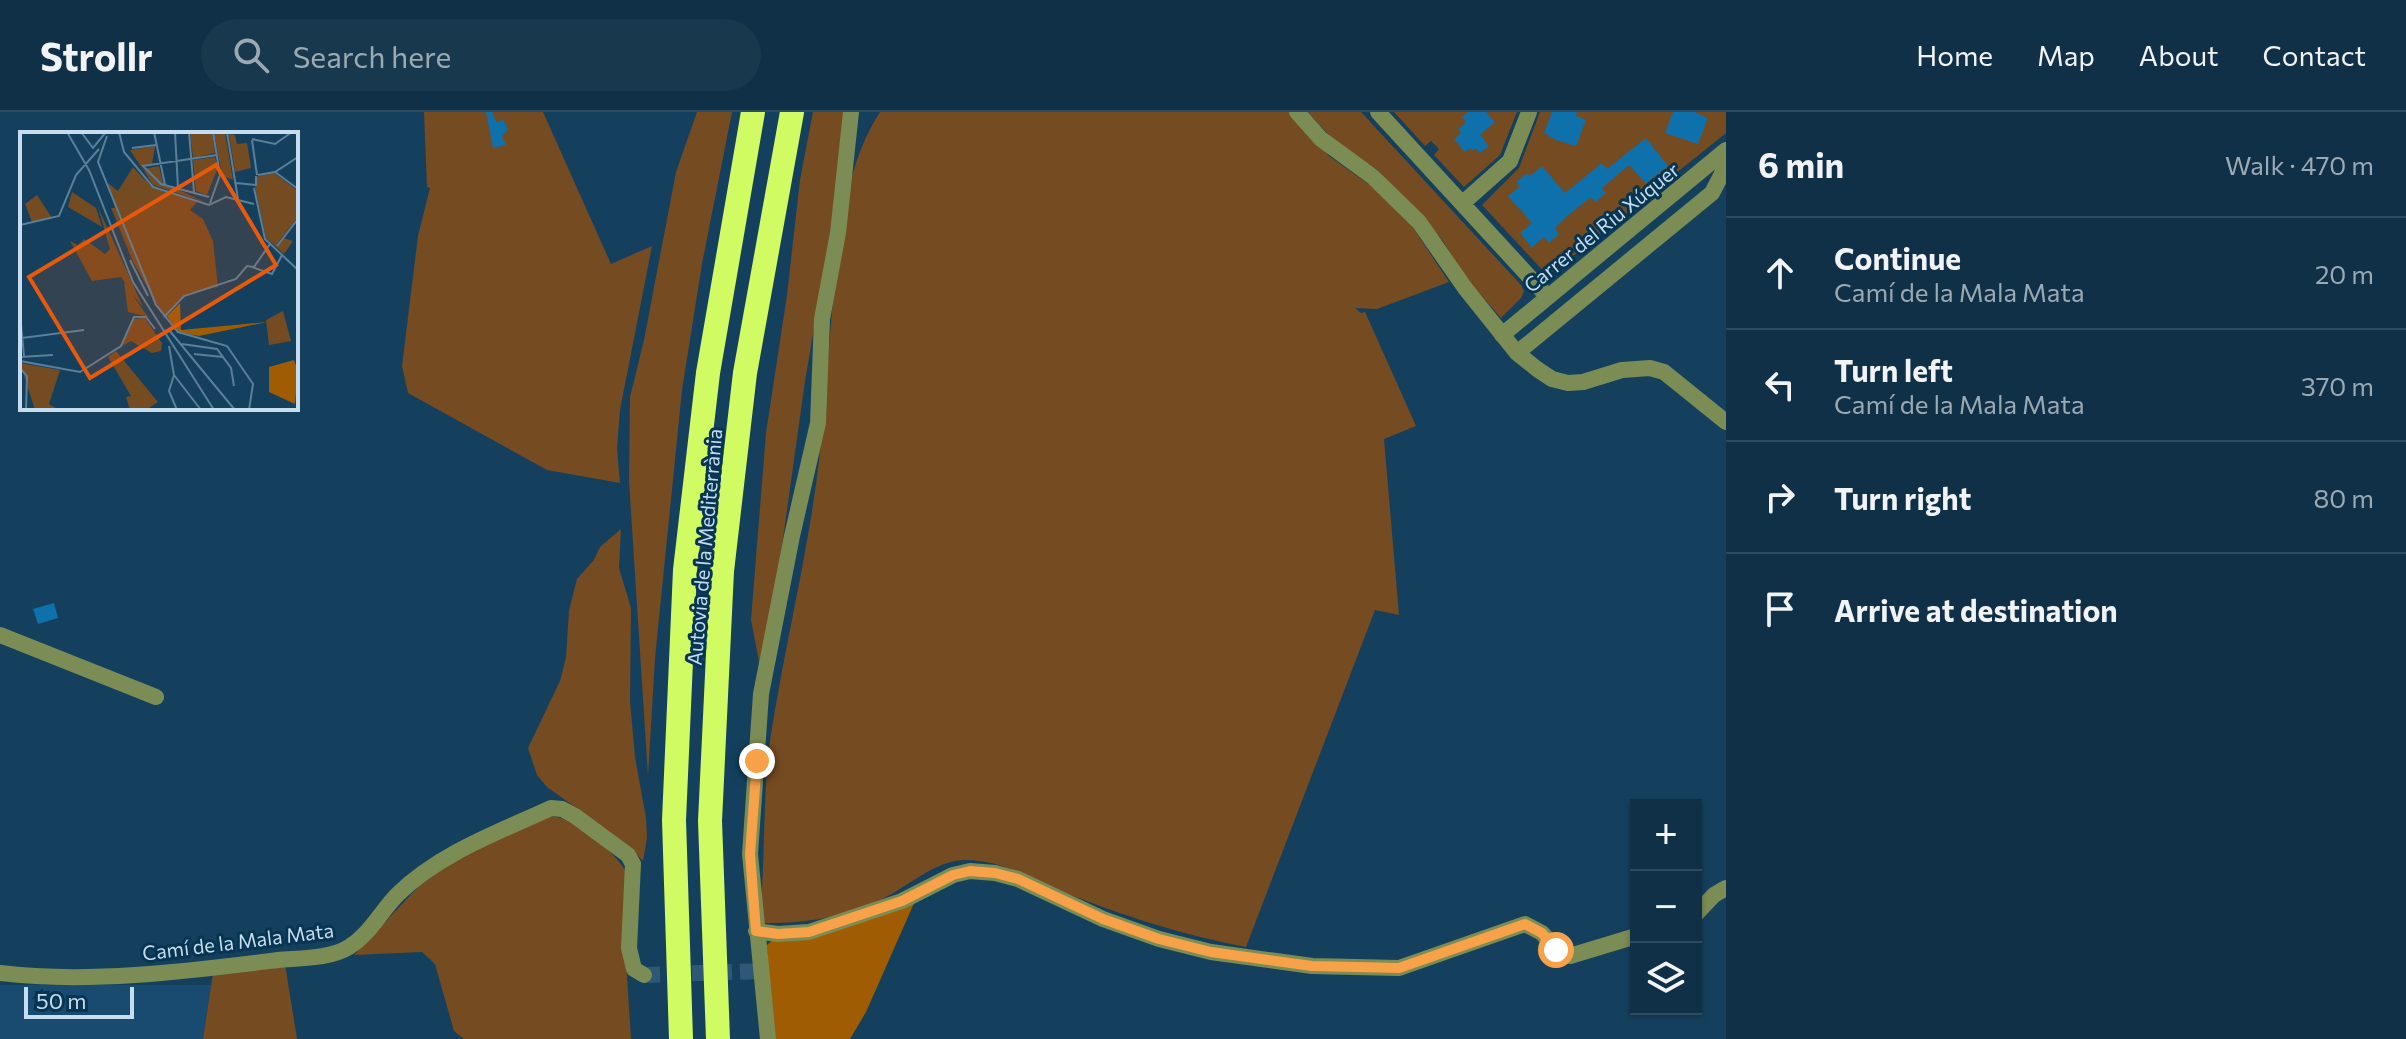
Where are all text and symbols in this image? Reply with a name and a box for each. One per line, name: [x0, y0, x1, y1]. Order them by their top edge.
search box: [201, 19, 761, 91]
text: Strollr: [40, 32, 153, 79]
icon: search: [229, 33, 273, 77]
text: Search here: [293, 37, 451, 74]
text: Home: [1916, 38, 1993, 72]
text: Map: [2037, 38, 2095, 72]
text: About: [2139, 38, 2219, 72]
text: Contact: [2263, 38, 2366, 72]
inset map: [20, 132, 298, 410]
text: 6 min: [1758, 143, 1844, 185]
text: Walk · 470 m: [2225, 149, 2374, 180]
street label: Carrer del Riu Xúquer: [1519, 157, 1683, 297]
text: Continue: [1834, 239, 1961, 276]
icon: ahead: [1758, 251, 1802, 295]
text: 20 m: [2315, 258, 2374, 289]
text: Camí de la Mala Mata: [1834, 276, 2085, 307]
text: Turn left: [1834, 351, 1953, 388]
icon: left: [1758, 363, 1802, 407]
text: 370 m: [2301, 370, 2374, 401]
text: Camí de la Mala Mata: [1834, 388, 2085, 419]
street label: Autovia de la Mediterrània: [682, 428, 726, 666]
icon: right: [1758, 475, 1802, 519]
text: Turn right: [1834, 479, 1971, 516]
text: 80 m: [2314, 482, 2374, 513]
icon: arrive: [1758, 587, 1802, 631]
text: Arrive at destination: [1834, 591, 2118, 628]
route end: [739, 743, 775, 779]
map controls: [1630, 799, 1702, 1015]
button: +: [1630, 799, 1702, 871]
button: −: [1630, 871, 1702, 943]
street label: Camí de la Mala Mata: [141, 917, 335, 965]
route start: [1538, 932, 1574, 968]
button: layers: [1630, 943, 1702, 1015]
scale bar: [24, 983, 134, 1019]
text: 50 m: [36, 987, 86, 1014]

